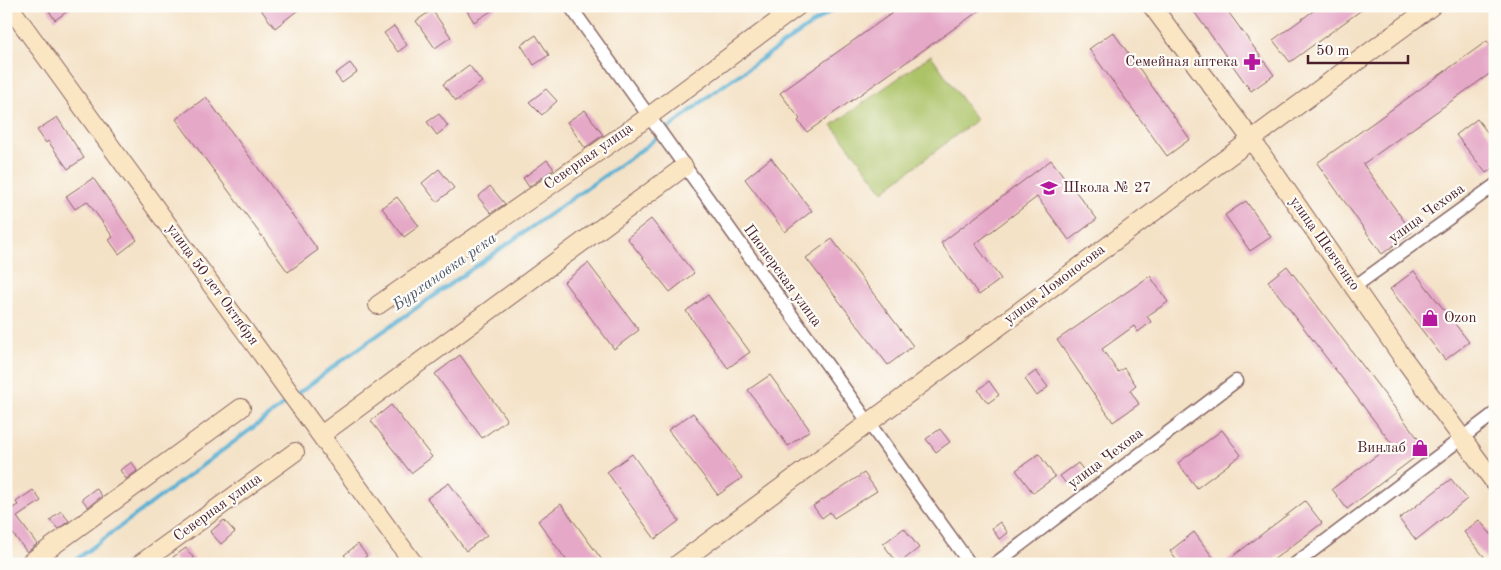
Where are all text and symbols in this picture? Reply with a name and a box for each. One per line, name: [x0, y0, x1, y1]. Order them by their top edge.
scale bar: [1308, 32, 1408, 64]
text: 50 m: [1316, 44, 1350, 59]
pharmacy icon: Семейная аптека: [1242, 52, 1262, 72]
place label: Семейная аптека: [1125, 55, 1239, 70]
street label: Северная улица: [542, 120, 637, 193]
school or university icon: Школа № 27: [1039, 178, 1059, 198]
place label: Школа № 27: [1063, 181, 1151, 196]
street label: улица Чехова: [1386, 181, 1468, 247]
street label: улица Шевченко: [1286, 194, 1362, 294]
street label: улица 50 лет Октября: [163, 222, 261, 349]
street label: Пионерская улица: [740, 222, 824, 330]
water label: Бурхановка река: [389, 230, 500, 314]
street label: улица Ломоносова: [1002, 242, 1109, 328]
shop icon: Ozon: [1420, 308, 1440, 328]
place label: Ozon: [1444, 311, 1477, 326]
street label: улица Чехова: [1066, 426, 1147, 492]
shop icon: Винлаб: [1410, 438, 1430, 458]
place label: Винлаб: [1357, 441, 1406, 456]
street label: Северная улица: [171, 471, 265, 545]

